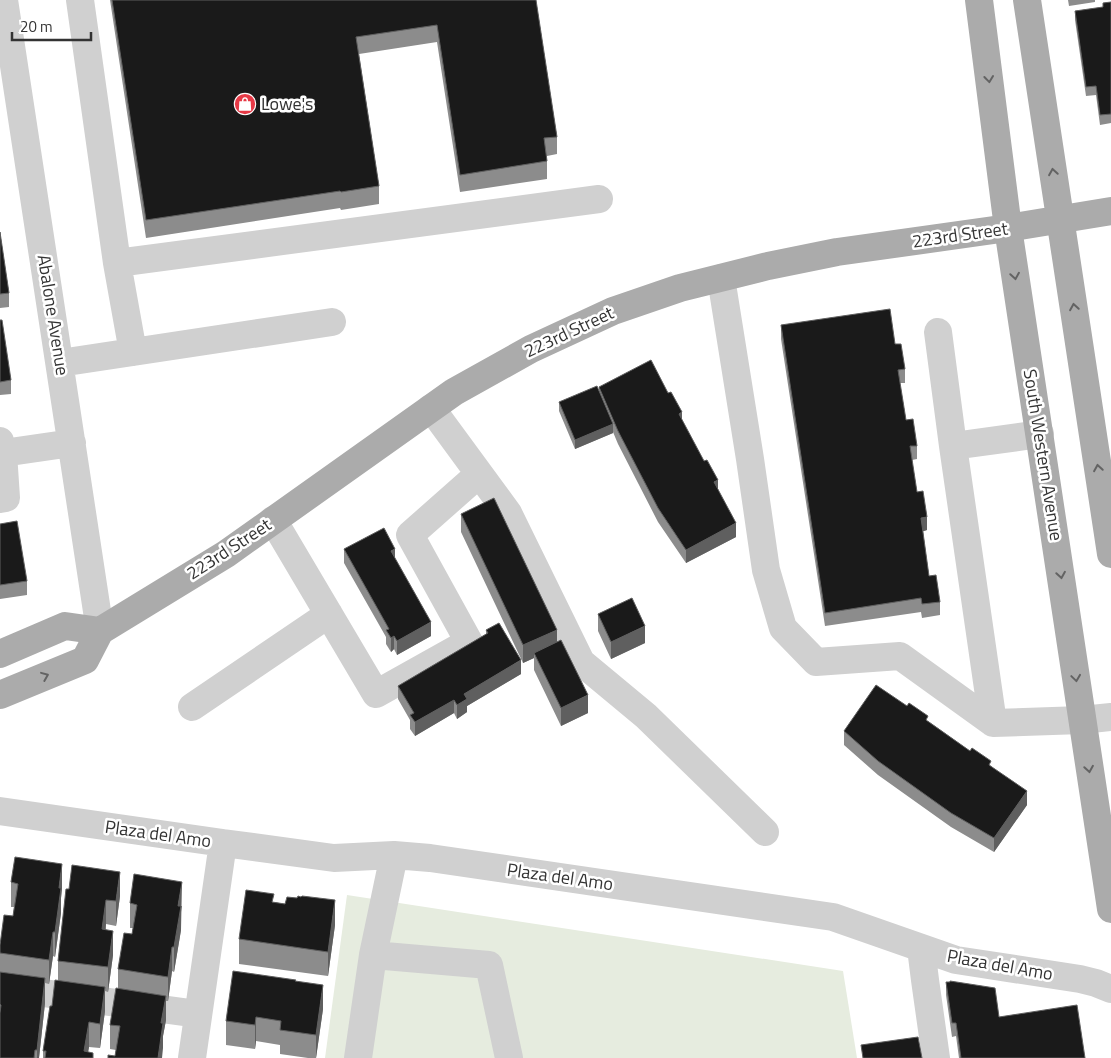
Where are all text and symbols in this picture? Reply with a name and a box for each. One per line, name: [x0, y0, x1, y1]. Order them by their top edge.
scale bar: [12, 10, 91, 42]
text: 20 m: [20, 15, 53, 38]
one-way arrow: [984, 74, 994, 83]
place label: Lowe's: [261, 90, 313, 117]
shop icon: Lowe's: [233, 92, 257, 116]
one-way arrow: [1048, 167, 1059, 175]
street label: 223rd Street: [910, 214, 1010, 255]
street label: Abalone Avenue: [31, 253, 76, 377]
one-way arrow: [1010, 272, 1020, 281]
street label: 223rd Street: [520, 299, 619, 364]
one-way arrow: [1069, 303, 1079, 312]
street label: South Western Avenue: [1017, 367, 1070, 543]
one-way arrow: [1093, 463, 1104, 471]
street label: 223rd Street: [181, 511, 277, 586]
one-way arrow: [1055, 572, 1066, 580]
one-way arrow: [40, 672, 49, 683]
one-way arrow: [1070, 674, 1081, 682]
one-way arrow: [1084, 764, 1094, 773]
street label: Plaza del Amo: [103, 813, 213, 854]
street label: Plaza del Amo: [505, 856, 615, 897]
street label: Plaza del Amo: [945, 942, 1055, 987]

